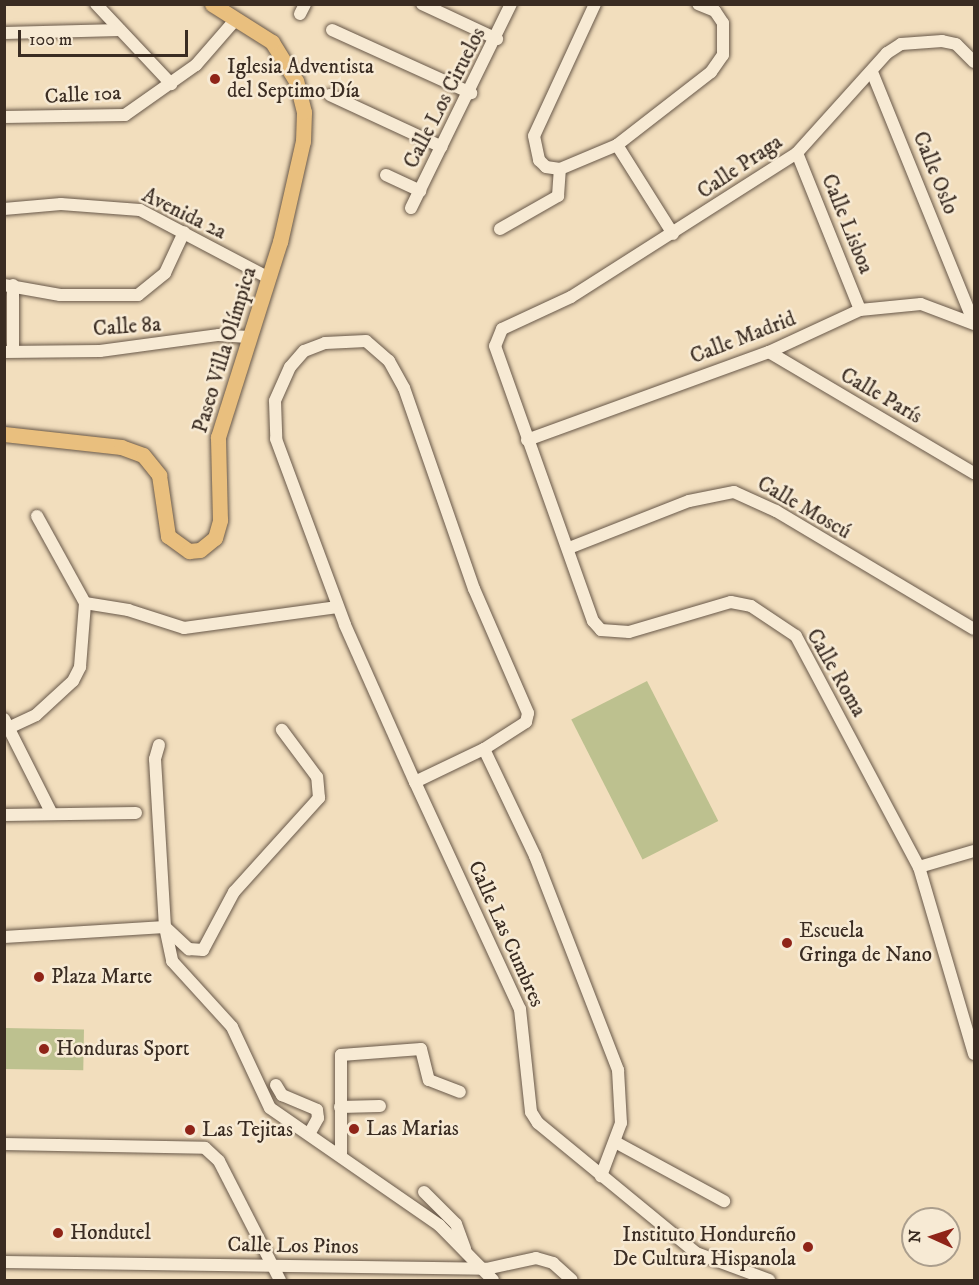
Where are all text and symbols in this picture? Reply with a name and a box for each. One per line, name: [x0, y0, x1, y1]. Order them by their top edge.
scale bar: [21, 18, 190, 56]
street label: Calle Los Ciruelos: [399, 23, 491, 173]
text: 100 m: [29, 29, 72, 51]
place label: Iglesia Adventista del Septimo Día: [227, 54, 374, 104]
marker: Iglesia Adventista del Septimo Día: [208, 72, 222, 86]
street label: Calle 10a: [44, 80, 122, 110]
street label: Calle Oslo: [907, 128, 963, 218]
street label: Calle Praga: [693, 130, 787, 204]
street label: Calle Lisboa: [816, 171, 878, 277]
street label: Avenida 2a: [138, 183, 230, 245]
street label: Paseo Villa Olímpica: [188, 264, 262, 436]
street label: Calle Madrid: [687, 306, 799, 370]
street label: Calle 8a: [92, 312, 162, 342]
street label: Calle París: [836, 363, 926, 429]
street label: Calle Moscú: [753, 471, 855, 545]
street label: Calle Roma: [801, 625, 871, 721]
street label: Calle Las Cumbres: [463, 857, 549, 1011]
place label: Escuela Gringa de Nano: [799, 918, 932, 968]
marker: Escuela Gringa de Nano: [780, 936, 794, 950]
place label: Plaza Marte: [51, 964, 152, 990]
marker: Plaza Marte: [32, 970, 46, 984]
place label: Honduras Sport: [56, 1036, 190, 1062]
marker: Honduras Sport: [37, 1042, 51, 1056]
place label: Las Marias: [366, 1116, 459, 1142]
place label: Las Tejitas: [202, 1117, 293, 1143]
marker: Las Marias: [347, 1122, 361, 1136]
marker: Las Tejitas: [183, 1123, 197, 1137]
north arrow: [901, 1207, 961, 1267]
place label: Hondutel: [70, 1220, 151, 1246]
place label: Instituto Hondureño De Cultura Hispanola: [613, 1222, 796, 1272]
marker: Hondutel: [51, 1226, 65, 1240]
text: N: [905, 1229, 925, 1243]
street label: Calle Los Pinos: [227, 1232, 359, 1260]
marker: Instituto Hondureño De Cultura Hispanola: [801, 1240, 815, 1254]

